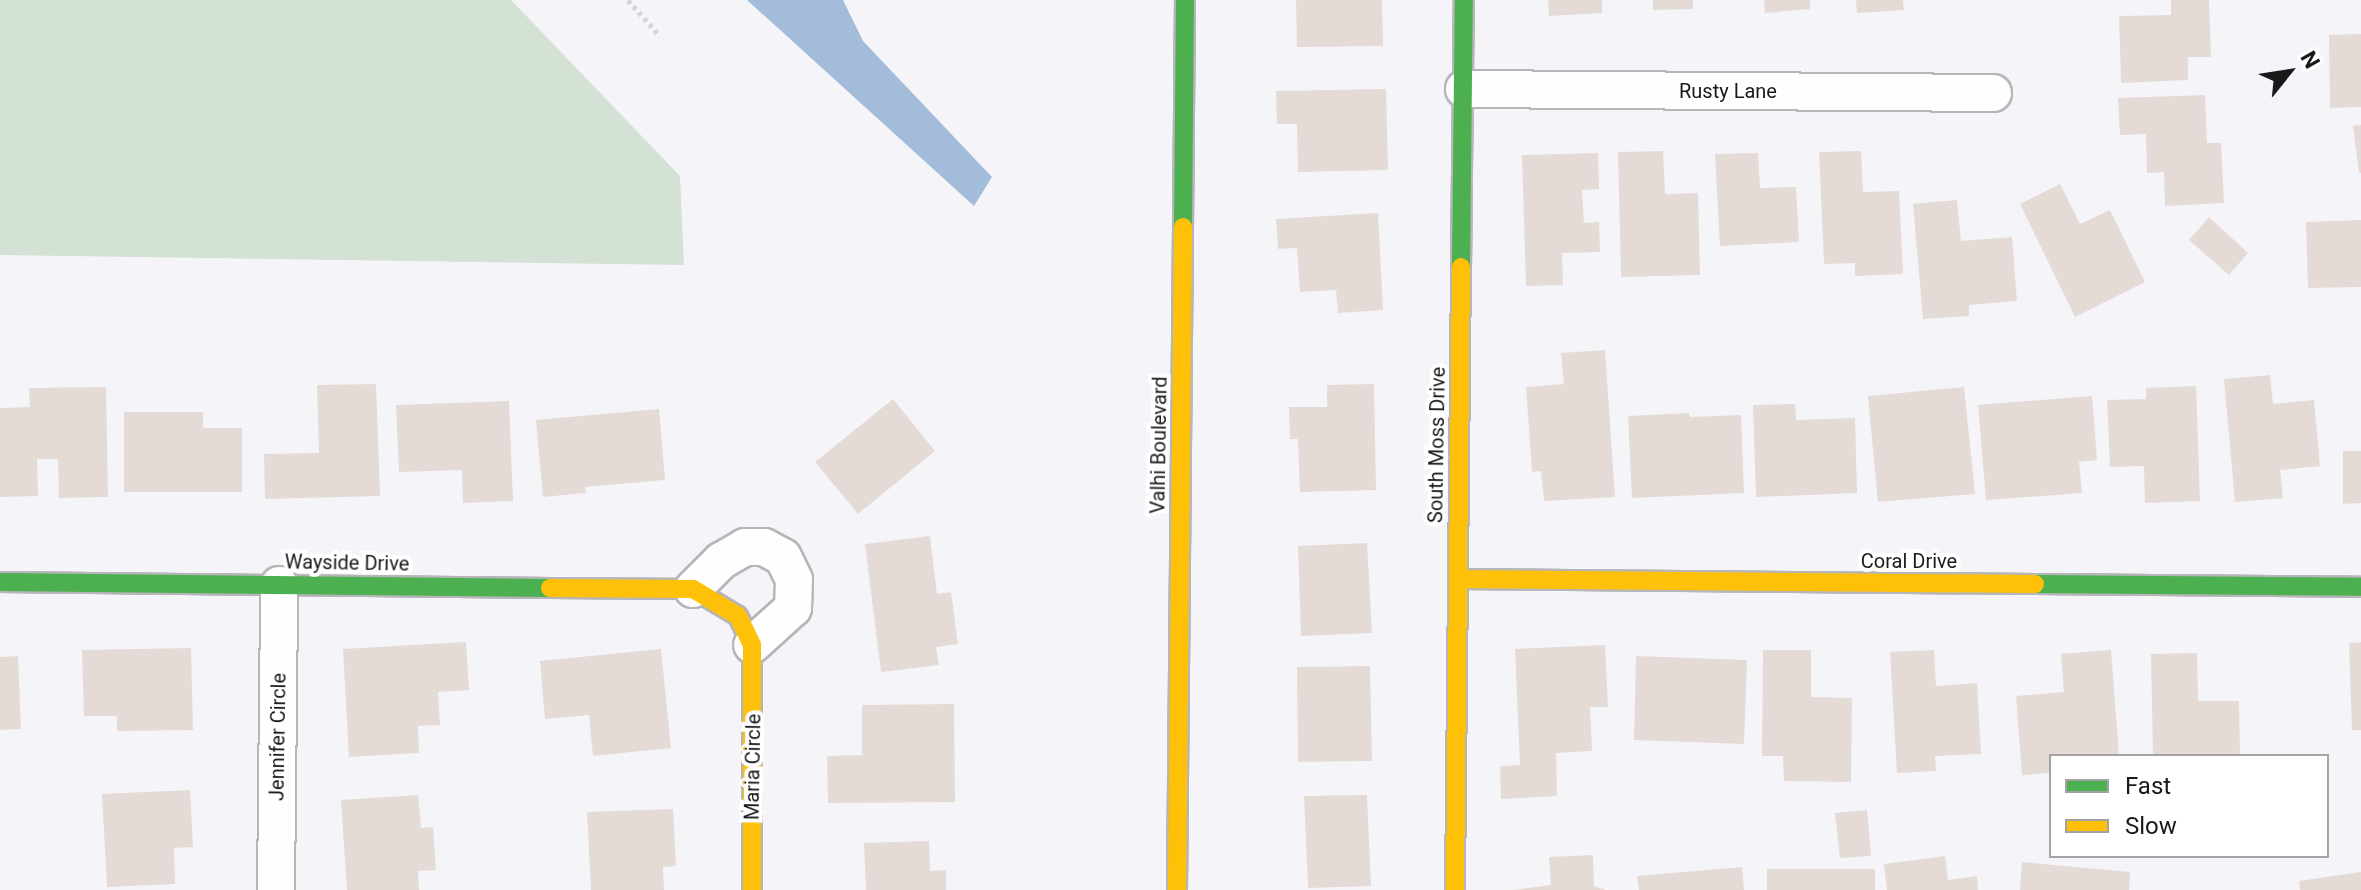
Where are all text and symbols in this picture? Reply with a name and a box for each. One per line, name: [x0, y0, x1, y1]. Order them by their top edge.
north arrow: [2249, 32, 2329, 112]
text: N: [2296, 47, 2325, 73]
street label: Rusty Lane: [1679, 79, 1777, 103]
street label: South Moss Drive: [1424, 367, 1450, 523]
street label: Valhi Boulevard: [1146, 376, 1172, 514]
street label: Coral Drive: [1861, 549, 1957, 573]
street label: Wayside Drive: [285, 550, 409, 576]
street label: Jennifer Circle: [265, 673, 291, 801]
street label: Maria Circle: [740, 714, 766, 820]
legend: [2049, 754, 2329, 858]
text: Fast: [2125, 772, 2171, 800]
text: Slow: [2125, 812, 2177, 840]

